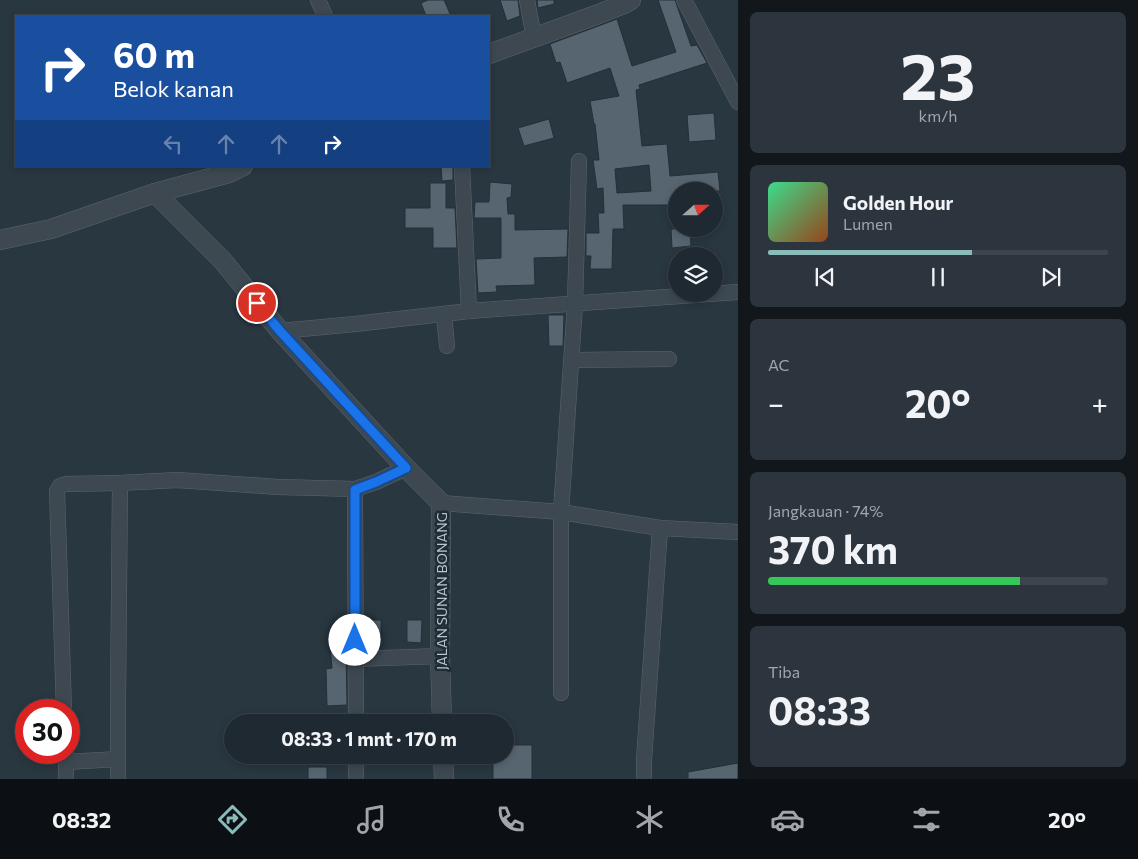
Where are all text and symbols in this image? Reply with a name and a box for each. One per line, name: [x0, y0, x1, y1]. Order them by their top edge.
text: 60 m: [113, 32, 195, 75]
text: 23: [901, 34, 975, 113]
icon: right: [30, 35, 95, 100]
text: Belok kanan: [113, 75, 234, 102]
text: km/h: [919, 106, 957, 125]
icon: left: [159, 130, 187, 158]
icon: ahead: [212, 130, 240, 158]
icon: ahead: [265, 130, 293, 158]
icon: right: [318, 130, 346, 158]
north arrow: [668, 182, 722, 238]
map controls: [668, 182, 723, 302]
text: Golden Hour: [843, 191, 953, 214]
text: Lumen: [843, 214, 893, 233]
button: layers: [668, 247, 723, 302]
icon: previous: [811, 263, 839, 291]
icon: pause: [924, 263, 952, 291]
icon: next: [1037, 263, 1065, 291]
pin: [236, 282, 278, 324]
icon: arrive: [243, 289, 271, 317]
text: AC: [768, 355, 790, 374]
text: 20°: [905, 379, 971, 426]
text: −: [768, 386, 784, 420]
text: +: [1092, 386, 1108, 420]
text: Jangkauan · 74%: [768, 501, 883, 520]
street label: JALAN SUNAN BONANG: [433, 512, 450, 670]
text: 370 km: [768, 525, 898, 572]
position arrow: [328, 613, 380, 665]
text: Tiba: [768, 662, 800, 681]
text: 08:33: [768, 686, 871, 733]
speed limit sign: 30: [15, 699, 80, 764]
text: 08:33 · 1 mnt · 170 m: [281, 727, 457, 750]
icon: directions: [215, 802, 250, 837]
icon: music: [354, 802, 389, 837]
icon: phone: [493, 802, 528, 837]
icon: climate: [632, 802, 667, 837]
icon: car: [770, 802, 805, 837]
icon: filters: [909, 802, 944, 837]
text: 08:32: [52, 806, 111, 833]
text: 20°: [1048, 806, 1086, 833]

